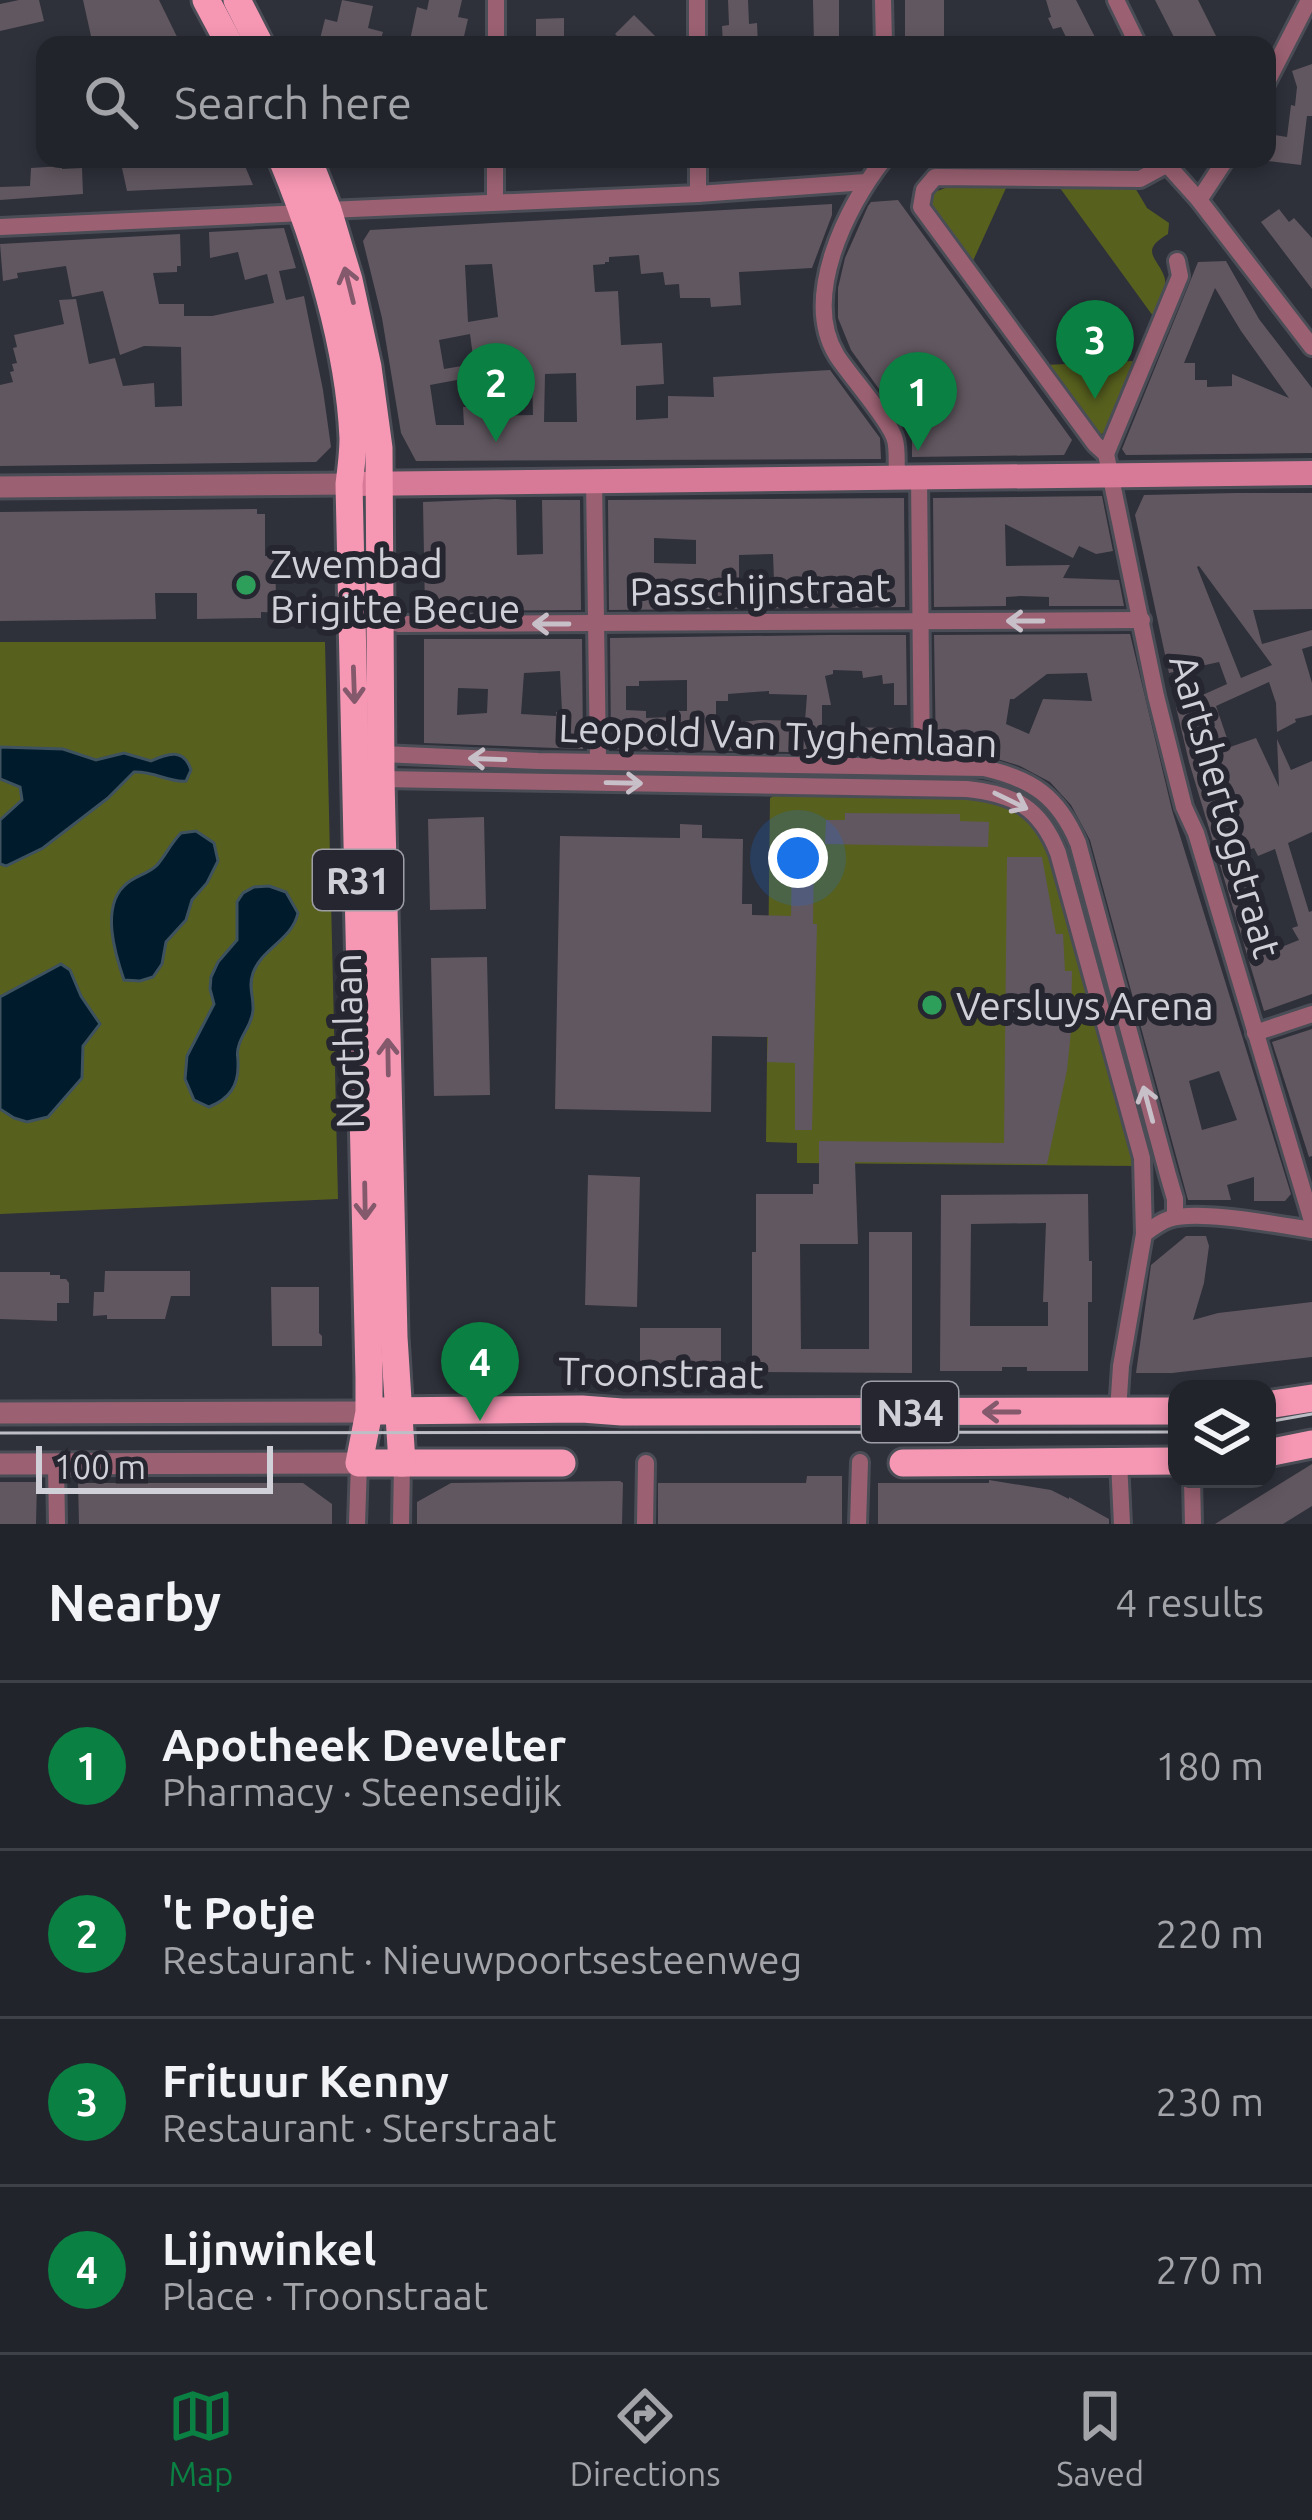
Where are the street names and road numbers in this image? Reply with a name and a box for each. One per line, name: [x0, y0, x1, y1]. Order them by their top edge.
street label: Passchijnstraat: [629, 565, 891, 613]
street label: Aartshertogstraat: [1162, 649, 1290, 963]
street label: Leopold Van Tyghemlaan: [558, 706, 998, 764]
road number: R31: [313, 850, 403, 910]
street label: Northlaan: [325, 953, 371, 1129]
street label: Troonstraat: [558, 1349, 764, 1395]
road number: N34: [862, 1382, 958, 1442]

